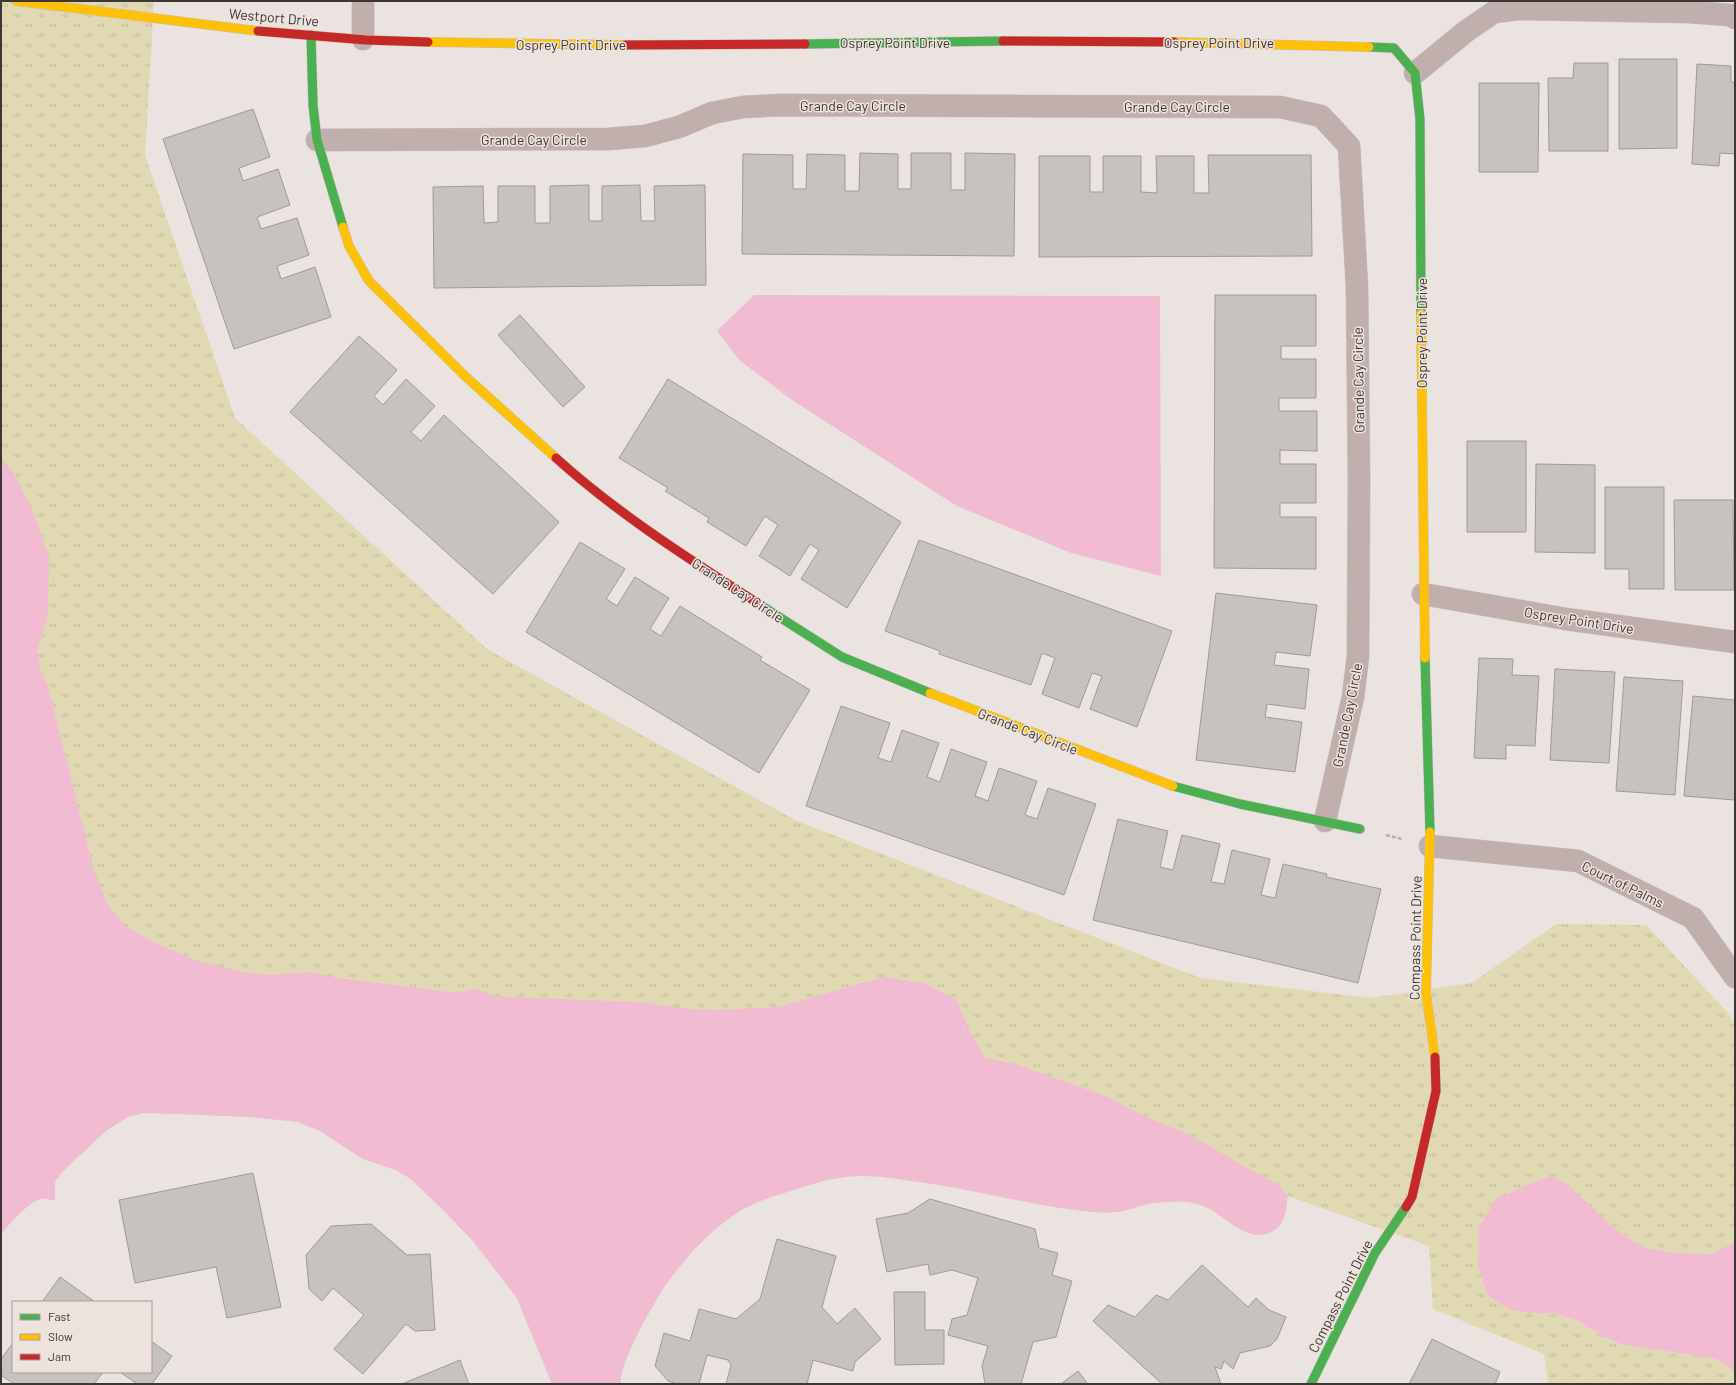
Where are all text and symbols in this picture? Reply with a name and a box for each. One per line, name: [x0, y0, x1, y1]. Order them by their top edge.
street label: Westport Drive: [228, 5, 320, 29]
street label: Osprey Point Drive: [840, 34, 950, 51]
street label: Osprey Point Drive: [1164, 34, 1274, 51]
street label: Osprey Point Drive: [516, 36, 626, 53]
street label: Grande Cay Circle: [800, 97, 906, 114]
street label: Grande Cay Circle: [1124, 98, 1230, 115]
street label: Grande Cay Circle: [481, 131, 587, 148]
street label: Osprey Point Drive: [1413, 278, 1430, 388]
street label: Grande Cay Circle: [1349, 327, 1367, 433]
street label: Grande Cay Circle: [689, 554, 787, 626]
street label: Osprey Point Drive: [1523, 603, 1635, 637]
street label: Grande Cay Circle: [1329, 661, 1365, 769]
street label: Grande Cay Circle: [975, 704, 1081, 758]
street label: Court of Palms: [1579, 857, 1667, 911]
street label: Compass Point Drive: [1405, 876, 1425, 1000]
street label: Compass Point Drive: [1304, 1237, 1376, 1355]
legend: [12, 1301, 152, 1373]
text: Fast: [48, 1309, 71, 1323]
text: Slow: [48, 1329, 73, 1343]
text: Jam: [48, 1349, 71, 1363]

